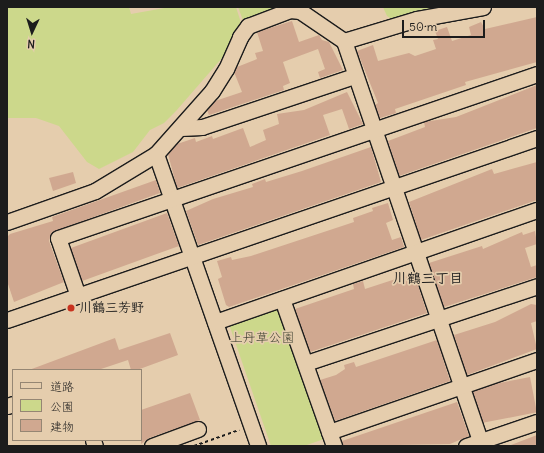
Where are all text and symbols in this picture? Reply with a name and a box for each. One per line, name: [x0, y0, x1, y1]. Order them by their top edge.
north arrow: [12, 12, 52, 52]
scale bar: [404, 12, 487, 38]
text: 50 m: [409, 19, 437, 34]
text: N: [27, 37, 35, 51]
district label: 川鶴三丁目: [393, 270, 463, 286]
place label: 川鶴三芳野: [79, 300, 144, 316]
marker: 川鶴三芳野: [66, 303, 76, 313]
park label: 上丹草公園: [230, 330, 294, 346]
legend: [12, 369, 142, 441]
text: 道路: [50, 379, 74, 394]
text: 公園: [50, 399, 74, 414]
text: 建物: [50, 419, 74, 434]

